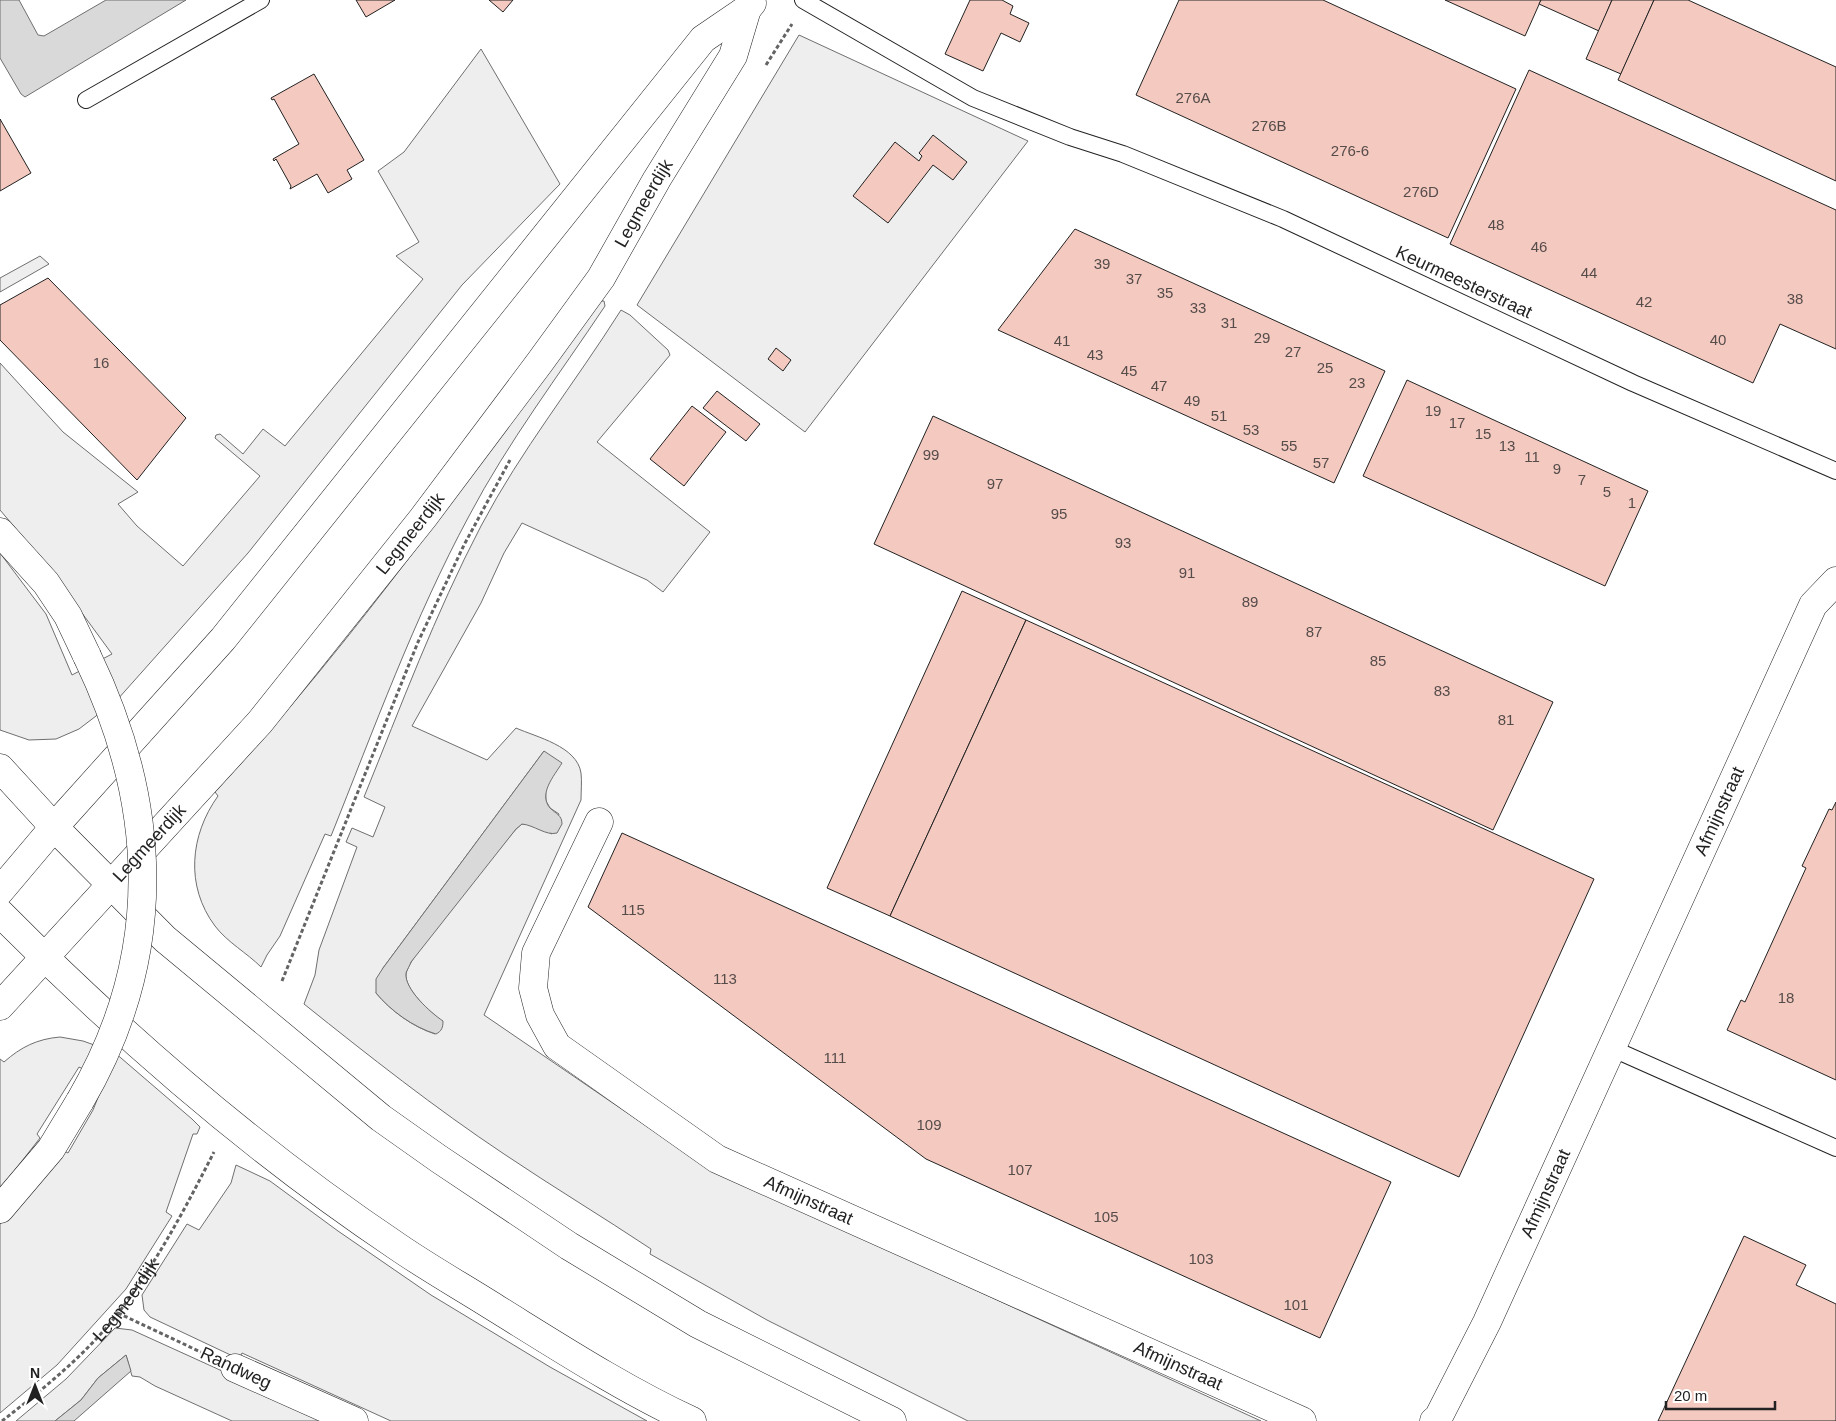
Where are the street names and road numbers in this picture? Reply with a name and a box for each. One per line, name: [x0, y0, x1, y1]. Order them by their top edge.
street label: Legmeerdijk: [611, 155, 677, 251]
street label: Keurmeesterstraat: [1393, 242, 1535, 322]
street label: Legmeerdijk: [372, 488, 449, 578]
street label: Afmijnstraat: [1691, 764, 1748, 859]
street label: Legmeerdijk: [109, 799, 190, 886]
street label: Afmijnstraat: [1517, 1146, 1574, 1241]
street label: Afmijnstraat: [761, 1171, 856, 1229]
street label: Legmeerdijk: [89, 1254, 163, 1346]
street label: Afmijnstraat: [1131, 1337, 1226, 1394]
street label: Randweg: [197, 1343, 275, 1393]

